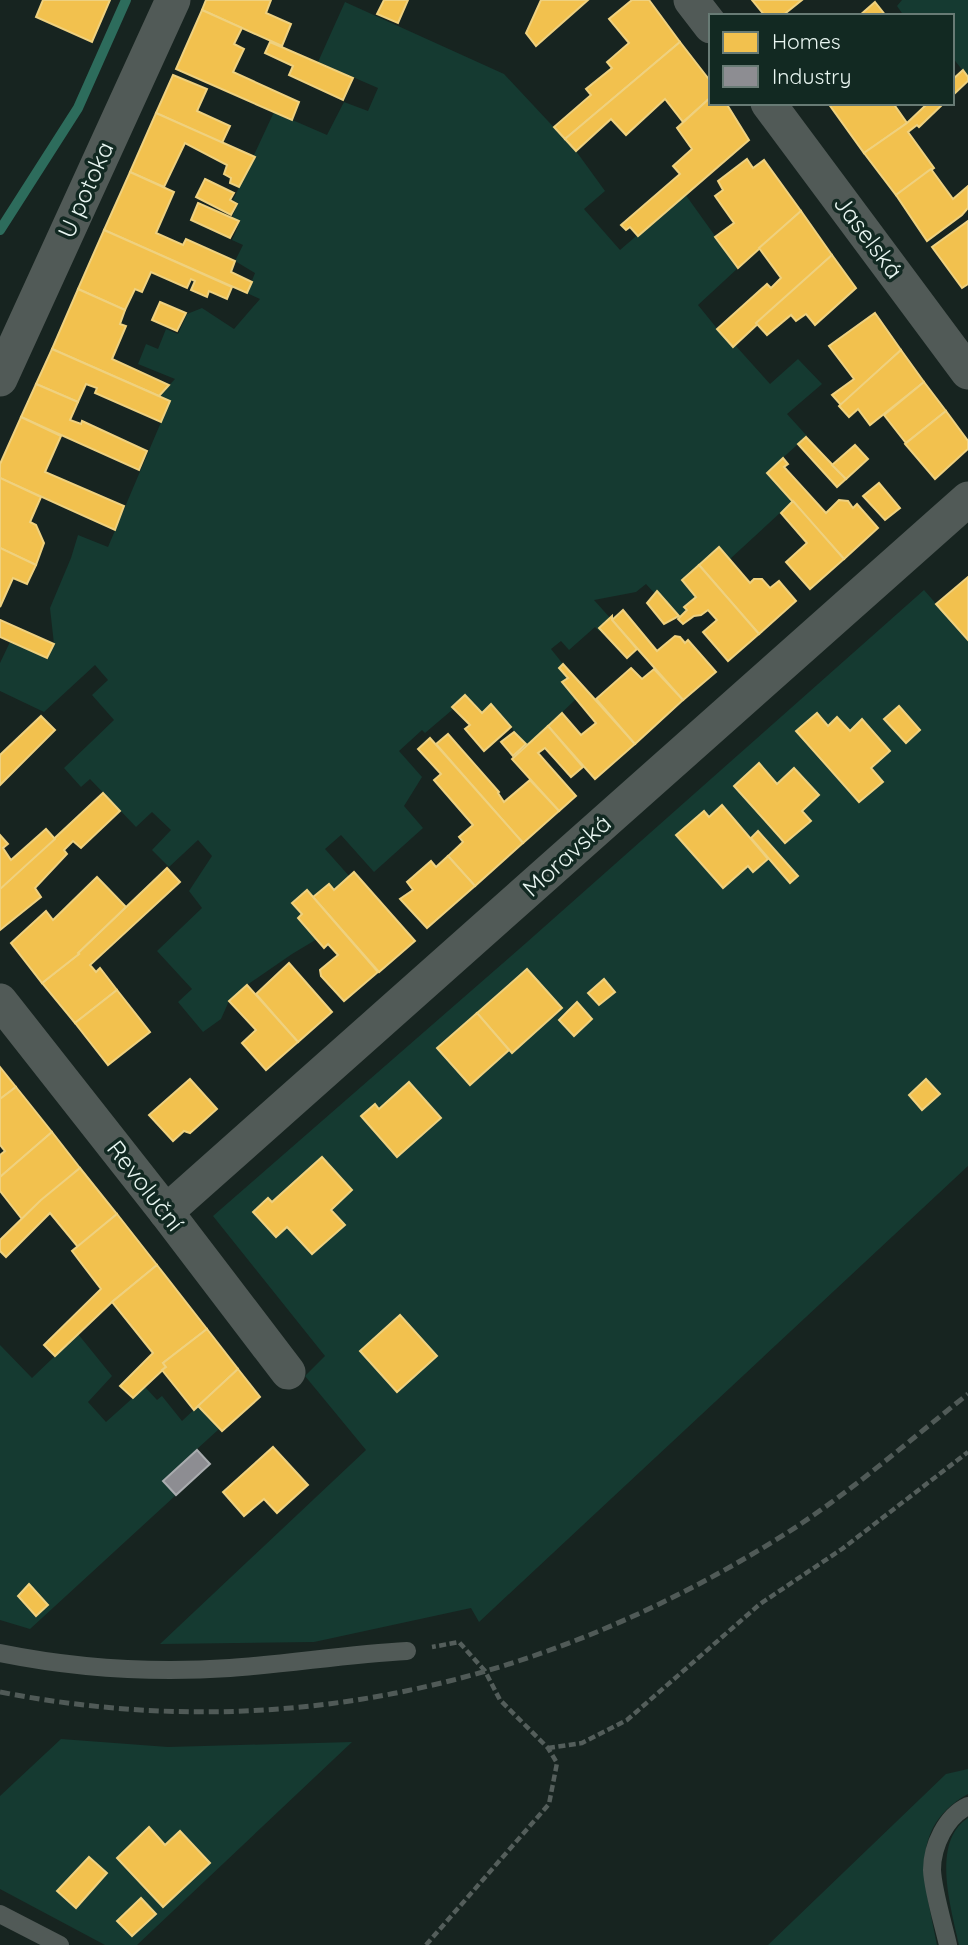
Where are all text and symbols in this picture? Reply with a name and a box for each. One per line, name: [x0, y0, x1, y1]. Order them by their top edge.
legend: [709, 14, 954, 105]
text: Homes: [772, 28, 841, 54]
text: Industry: [772, 63, 851, 89]
street label: U potoka: [51, 137, 120, 243]
street label: Jaselská: [828, 189, 910, 284]
street label: Moravská: [516, 808, 617, 903]
street label: Revoluční: [101, 1134, 191, 1237]

